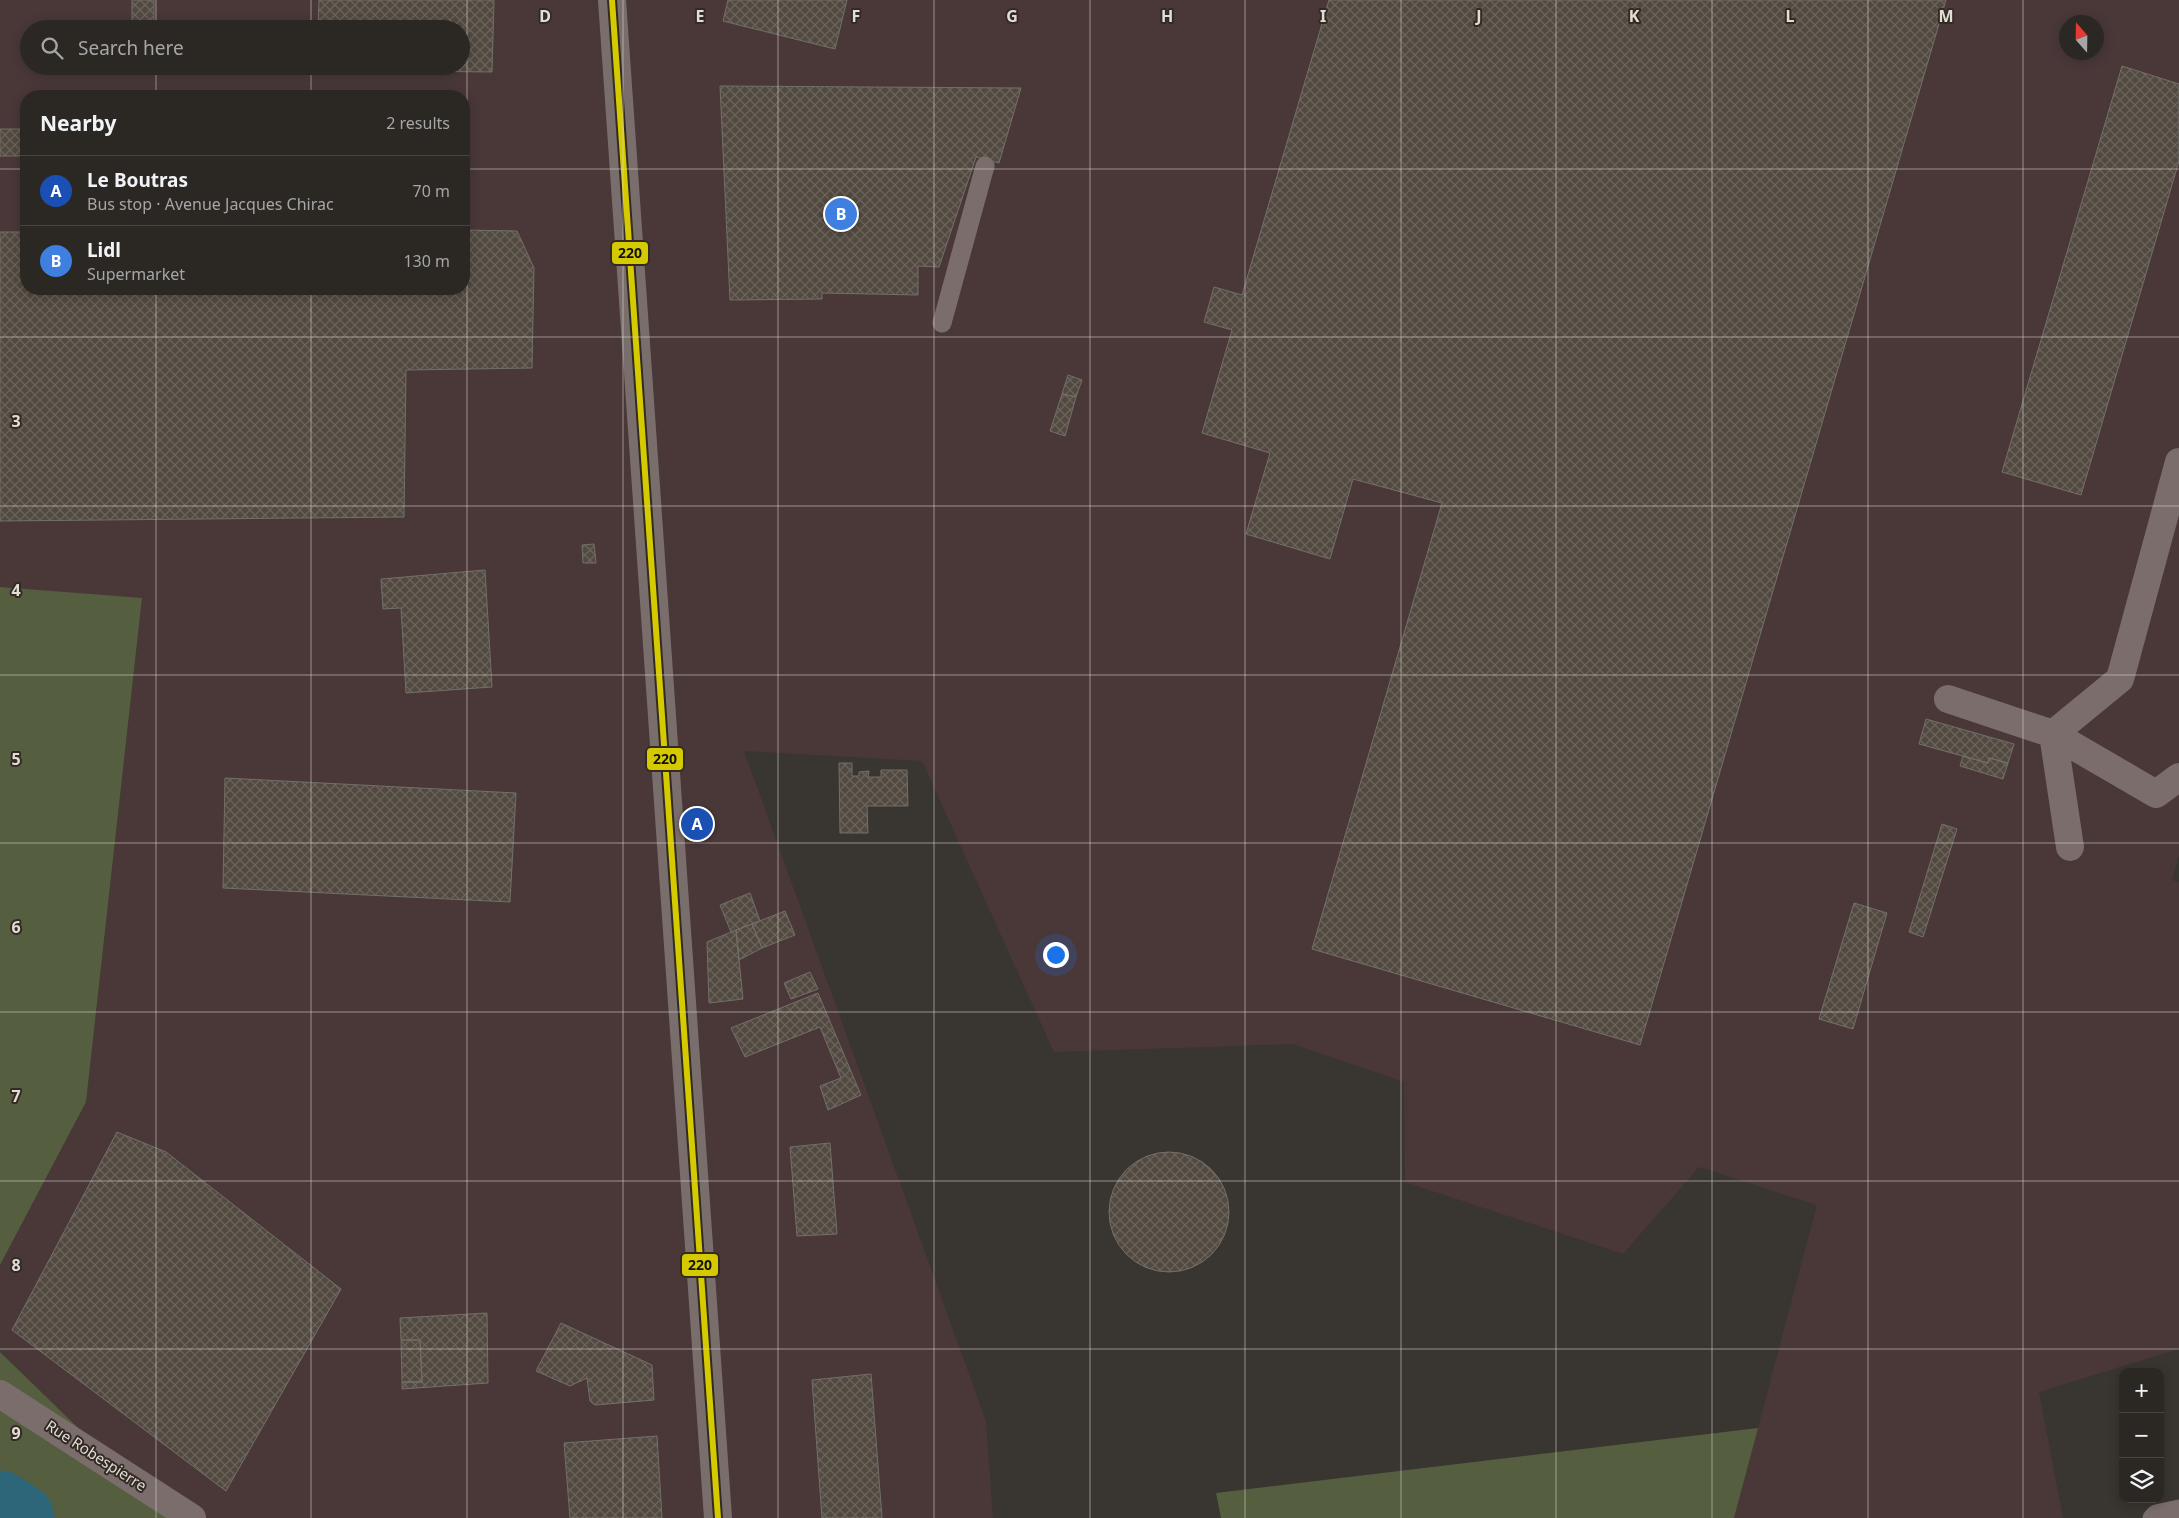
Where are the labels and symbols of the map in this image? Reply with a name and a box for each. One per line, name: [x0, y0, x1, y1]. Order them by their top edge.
text: D: [539, 5, 551, 27]
text: E: [696, 5, 705, 27]
text: F: [852, 5, 860, 27]
text: G: [1006, 5, 1018, 27]
text: H: [1161, 5, 1173, 27]
text: I: [1320, 5, 1326, 27]
text: J: [1474, 5, 1482, 27]
text: K: [1629, 5, 1640, 27]
text: L: [1786, 5, 1795, 27]
text: M: [1938, 5, 1954, 27]
north arrow: [2059, 15, 2104, 60]
pin: B: [825, 195, 857, 233]
line badge: 220: [611, 241, 649, 265]
text: 220: [618, 243, 642, 262]
text: 3: [11, 410, 21, 432]
text: 4: [11, 579, 21, 601]
line badge: 220: [646, 747, 684, 771]
text: 5: [11, 748, 21, 770]
text: 220: [653, 749, 677, 768]
pin: A: [681, 805, 713, 843]
text: 6: [11, 916, 21, 938]
your location: [1043, 942, 1069, 968]
text: 7: [11, 1085, 21, 1107]
line badge: 220: [681, 1253, 719, 1277]
text: 8: [11, 1254, 21, 1276]
text: 220: [688, 1255, 712, 1274]
street label: Rue Robespierre: [42, 1415, 151, 1495]
text: 9: [11, 1422, 21, 1444]

